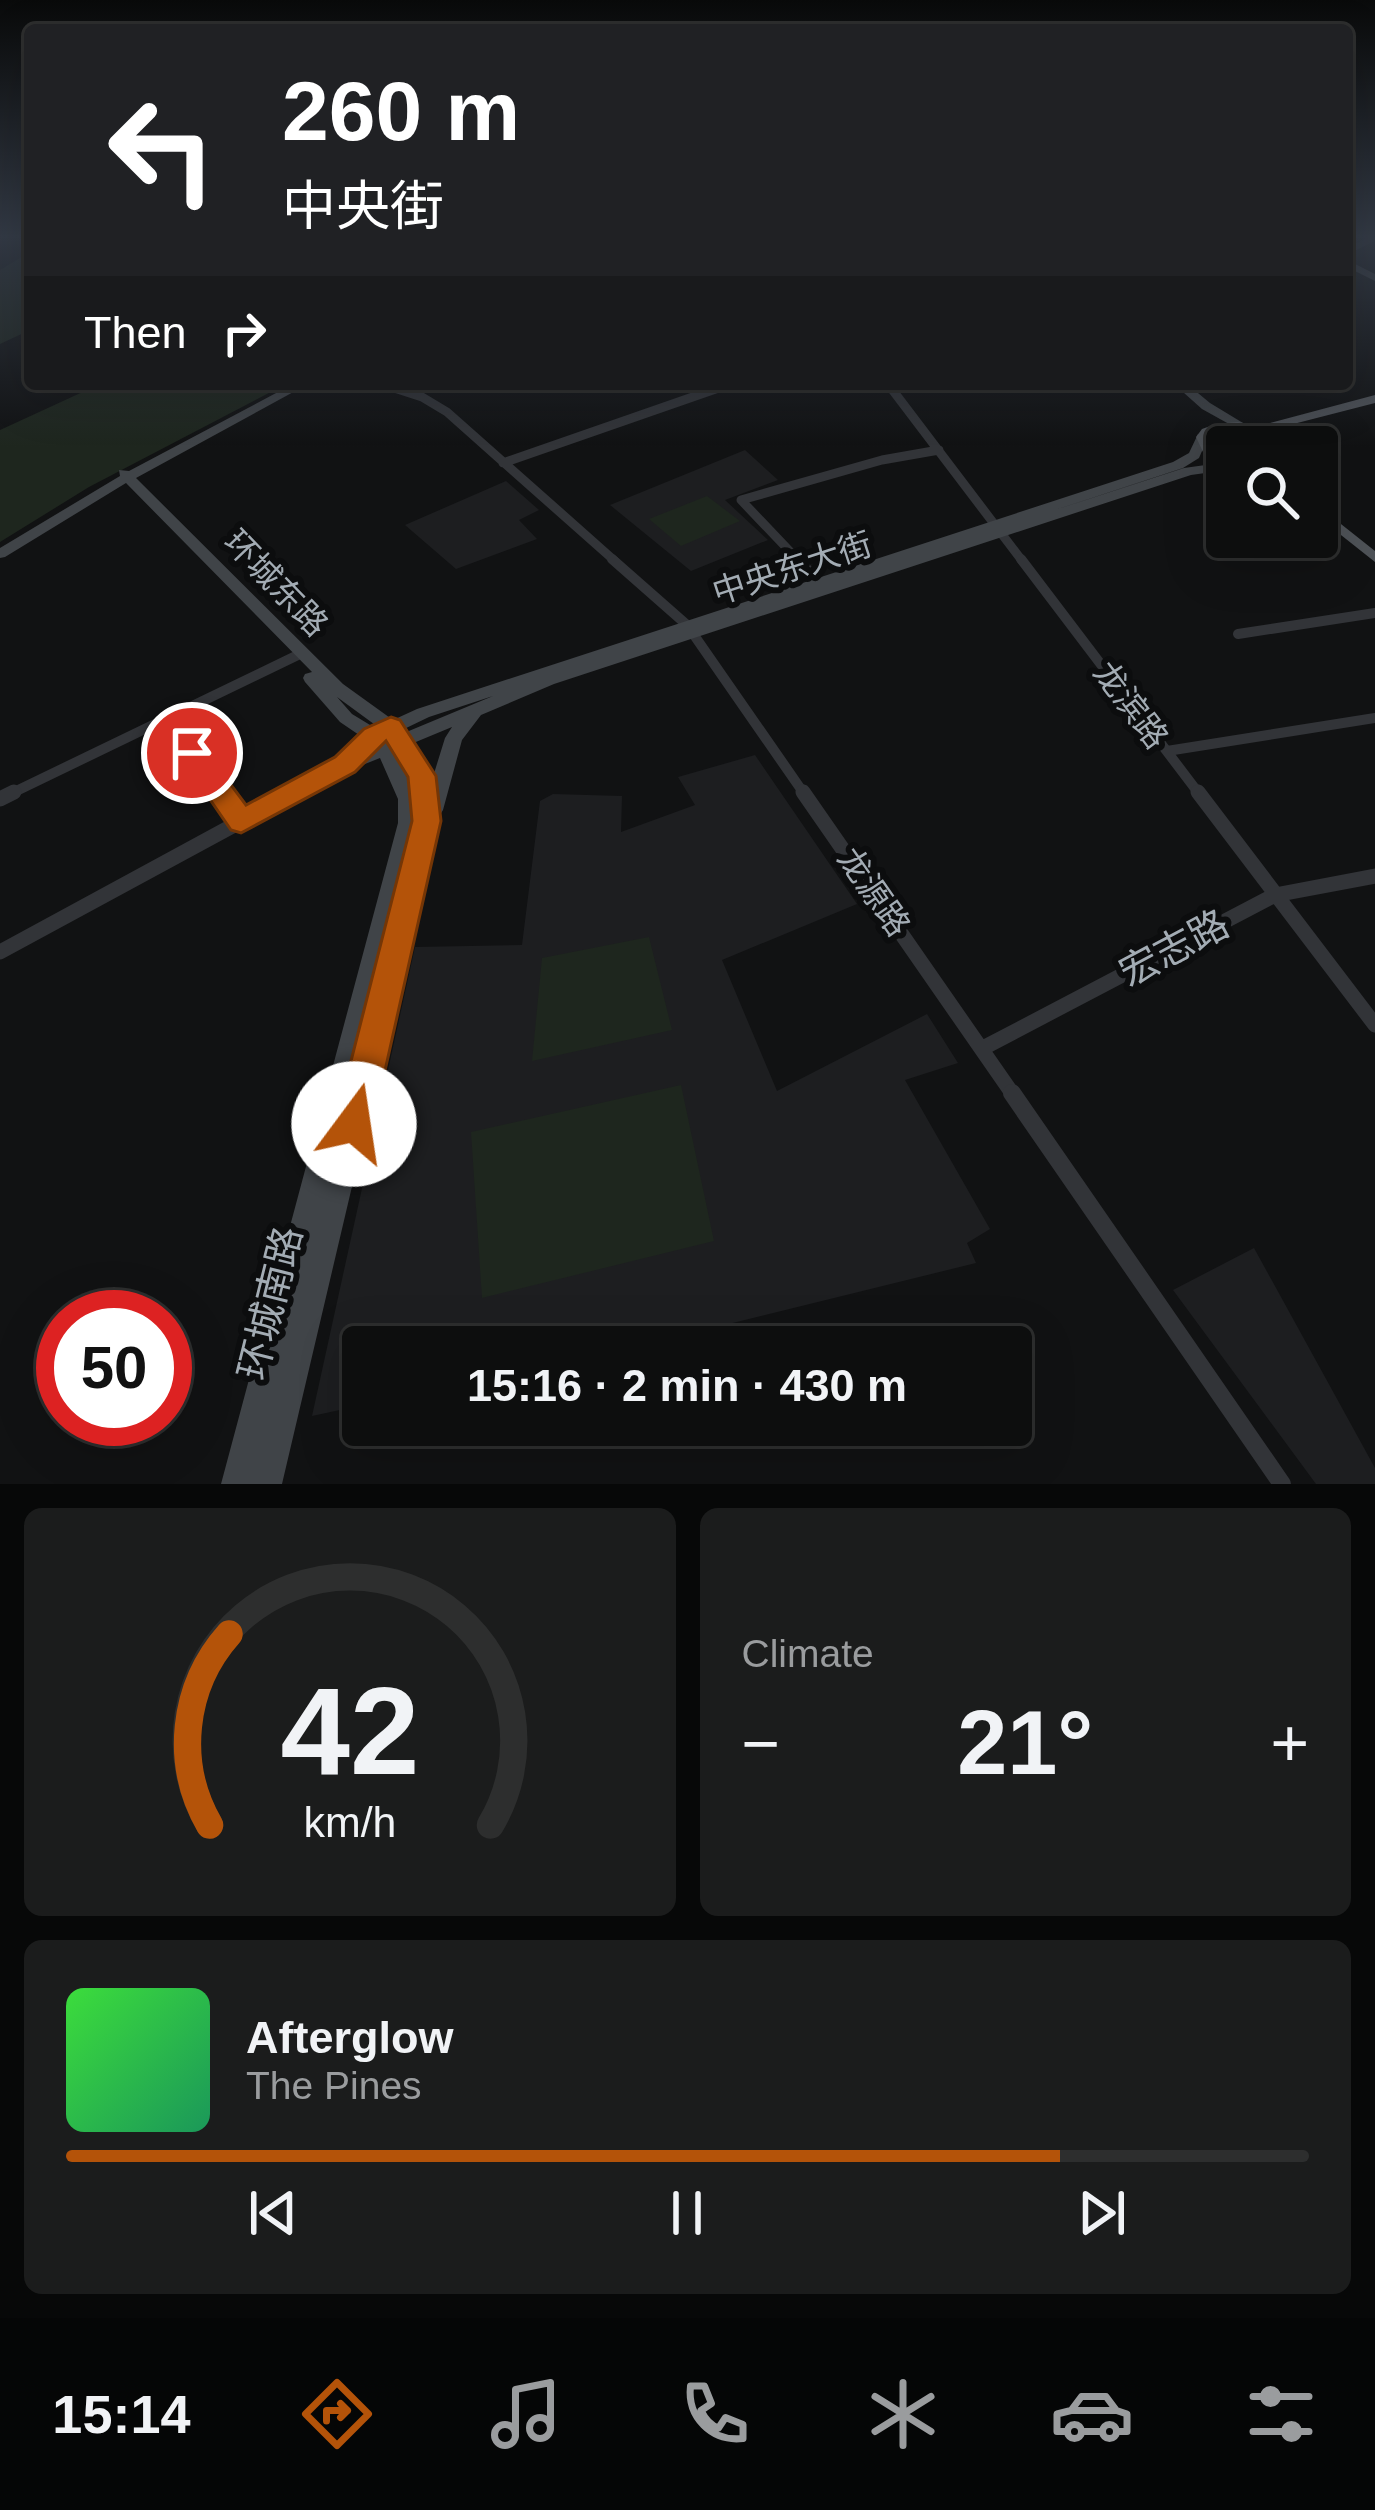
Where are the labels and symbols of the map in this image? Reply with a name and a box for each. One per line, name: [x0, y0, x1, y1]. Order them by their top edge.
street label: 环城东路: [217, 523, 335, 643]
street label: 中央东大街: [708, 525, 876, 611]
street label: 龙滨路: [1086, 654, 1176, 756]
pin: [141, 702, 243, 804]
street label: 龙源路: [830, 841, 918, 943]
street label: 宏志路: [1112, 902, 1236, 994]
position arrow: [291, 1061, 417, 1187]
street label: 环城南路: [230, 1222, 310, 1384]
speed limit sign: 50: [36, 1290, 192, 1446]

